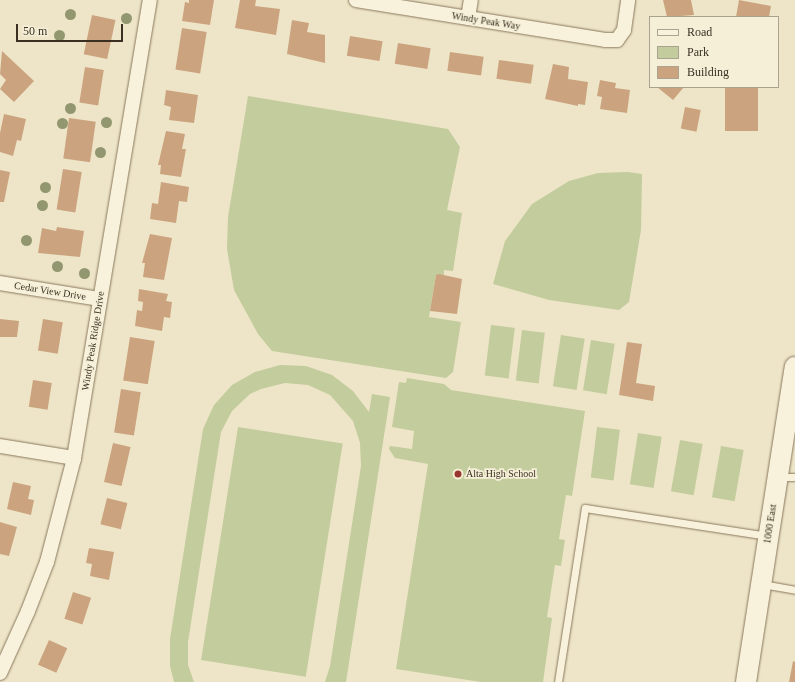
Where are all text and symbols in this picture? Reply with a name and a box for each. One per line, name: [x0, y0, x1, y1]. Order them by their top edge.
street label: Windy Peak Way: [451, 10, 521, 32]
scale bar: [18, 16, 125, 42]
legend: [649, 16, 779, 88]
text: 50 m: [23, 24, 47, 38]
text: Road: [687, 25, 712, 39]
text: Park: [687, 45, 709, 59]
text: Building: [687, 65, 729, 79]
street label: Cedar View Drive: [13, 279, 87, 303]
street label: Windy Peak Ridge Drive: [79, 290, 107, 392]
place label: Alta High School: [466, 468, 536, 480]
marker: Alta High School: [453, 469, 463, 479]
street label: 1000 East: [761, 503, 779, 545]

